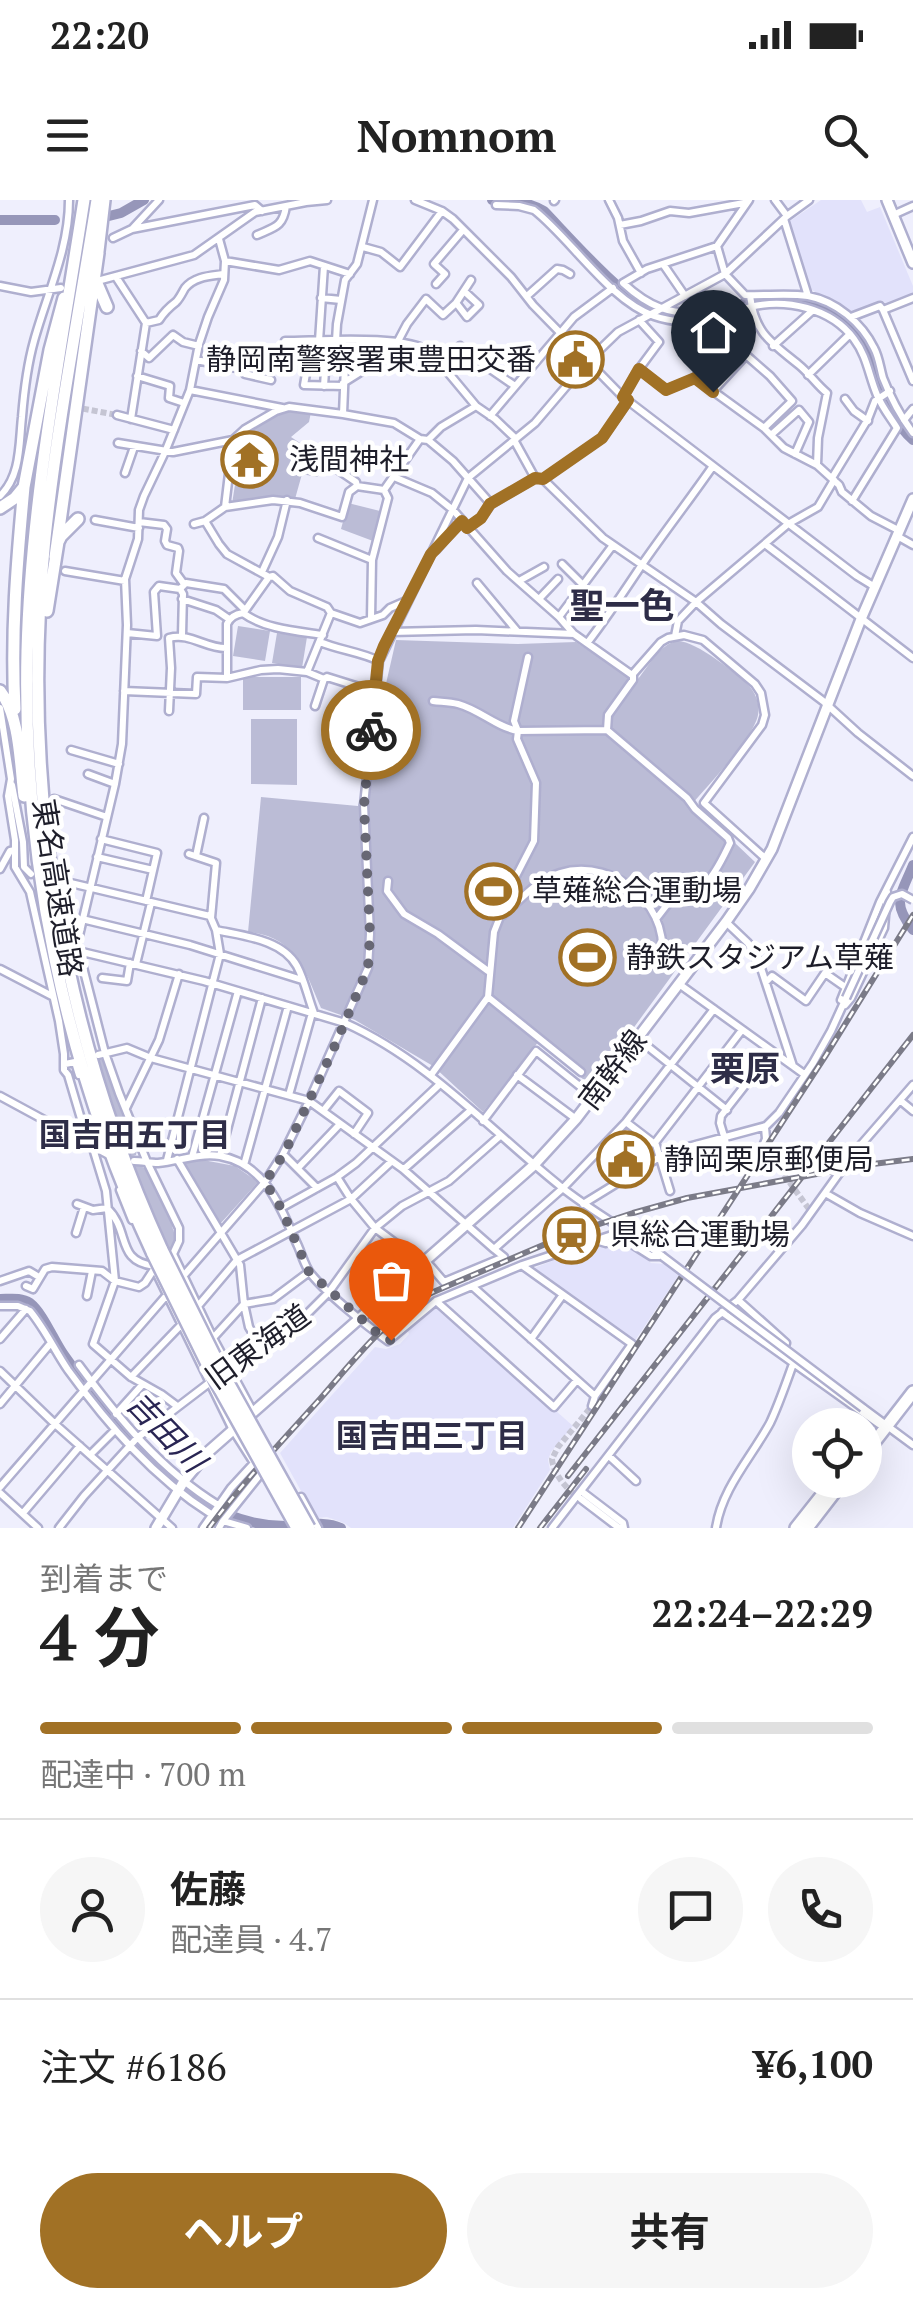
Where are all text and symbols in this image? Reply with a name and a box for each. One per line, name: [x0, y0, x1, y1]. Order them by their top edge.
text: 22:20: [50, 10, 149, 60]
text: Nomnom: [357, 105, 556, 165]
icon: menu: [40, 108, 95, 163]
icon: search: [818, 108, 873, 163]
pin: [671, 290, 756, 393]
icon: home: [686, 305, 741, 360]
public building icon: 静岡南警察署東豊田交番: [545, 330, 605, 390]
place label: 静岡南警察署東豊田交番: [206, 339, 536, 379]
temple icon: 浅間神社: [220, 430, 280, 490]
place label: 浅間神社: [289, 439, 409, 479]
district label: 聖一色: [569, 582, 675, 628]
courier: [321, 680, 421, 780]
icon: bike: [344, 703, 399, 758]
street label: 東名高速道路: [24, 796, 92, 980]
sports icon: 草薙総合運動場: [463, 861, 523, 921]
place label: 草薙総合運動場: [532, 870, 742, 910]
sports icon: 静鉄スタジアム草薙: [557, 928, 617, 988]
place label: 静鉄スタジアム草薙: [626, 937, 894, 977]
street label: 南幹線: [569, 1021, 655, 1117]
district label: 栗原: [710, 1045, 780, 1091]
district label: 国吉田五丁目: [39, 1113, 231, 1155]
public building icon: 静岡栗原郵便局: [595, 1130, 655, 1190]
place label: 静岡栗原郵便局: [664, 1139, 874, 1179]
station icon: 県総合運動場: [541, 1205, 601, 1265]
place label: 県総合運動場: [610, 1214, 790, 1254]
pin: [349, 1238, 434, 1341]
icon: bag: [364, 1253, 419, 1308]
street label: 旧東海道: [197, 1295, 318, 1398]
water label: 吉田川: [118, 1382, 217, 1483]
map controls: [792, 1408, 882, 1498]
button: locate: [792, 1408, 882, 1498]
district label: 国吉田三丁目: [336, 1414, 528, 1456]
text: 到着まで: [40, 1557, 168, 1599]
text: 22:24–22:29: [651, 1588, 873, 1638]
text: 4 分: [40, 1593, 159, 1680]
text: 配達中 · 700 m: [40, 1753, 246, 1795]
button: person: [40, 1857, 145, 1962]
button: chat: [638, 1857, 743, 1962]
button: phone: [768, 1857, 873, 1962]
text: 佐藤: [170, 1864, 246, 1914]
text: 配達員 · 4.7: [170, 1918, 332, 1960]
text: ¥6,100: [754, 2039, 873, 2089]
text: 注文 #6186: [40, 2042, 227, 2092]
button: ヘルプ: [40, 2173, 447, 2288]
button: 共有: [467, 2173, 873, 2288]

